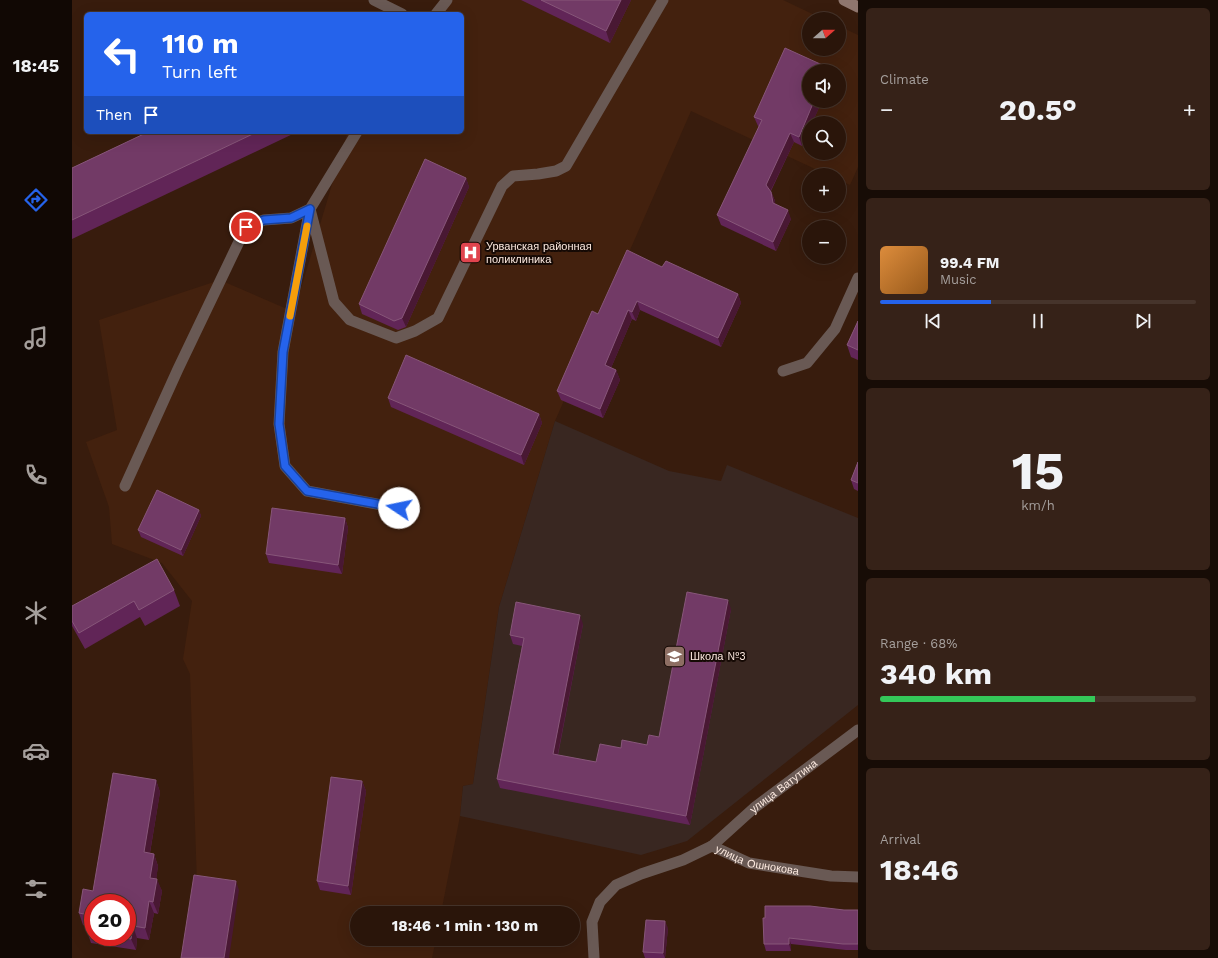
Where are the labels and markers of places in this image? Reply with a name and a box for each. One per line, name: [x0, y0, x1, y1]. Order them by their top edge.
pin: [229, 210, 263, 244]
hospital icon: Урванская районная поликлиника: [457, 239, 483, 265]
place label: Урванская районная поликлиника: [486, 240, 592, 266]
school or university icon: Школа №3: [662, 643, 688, 669]
place label: Школа №3: [690, 650, 746, 663]

